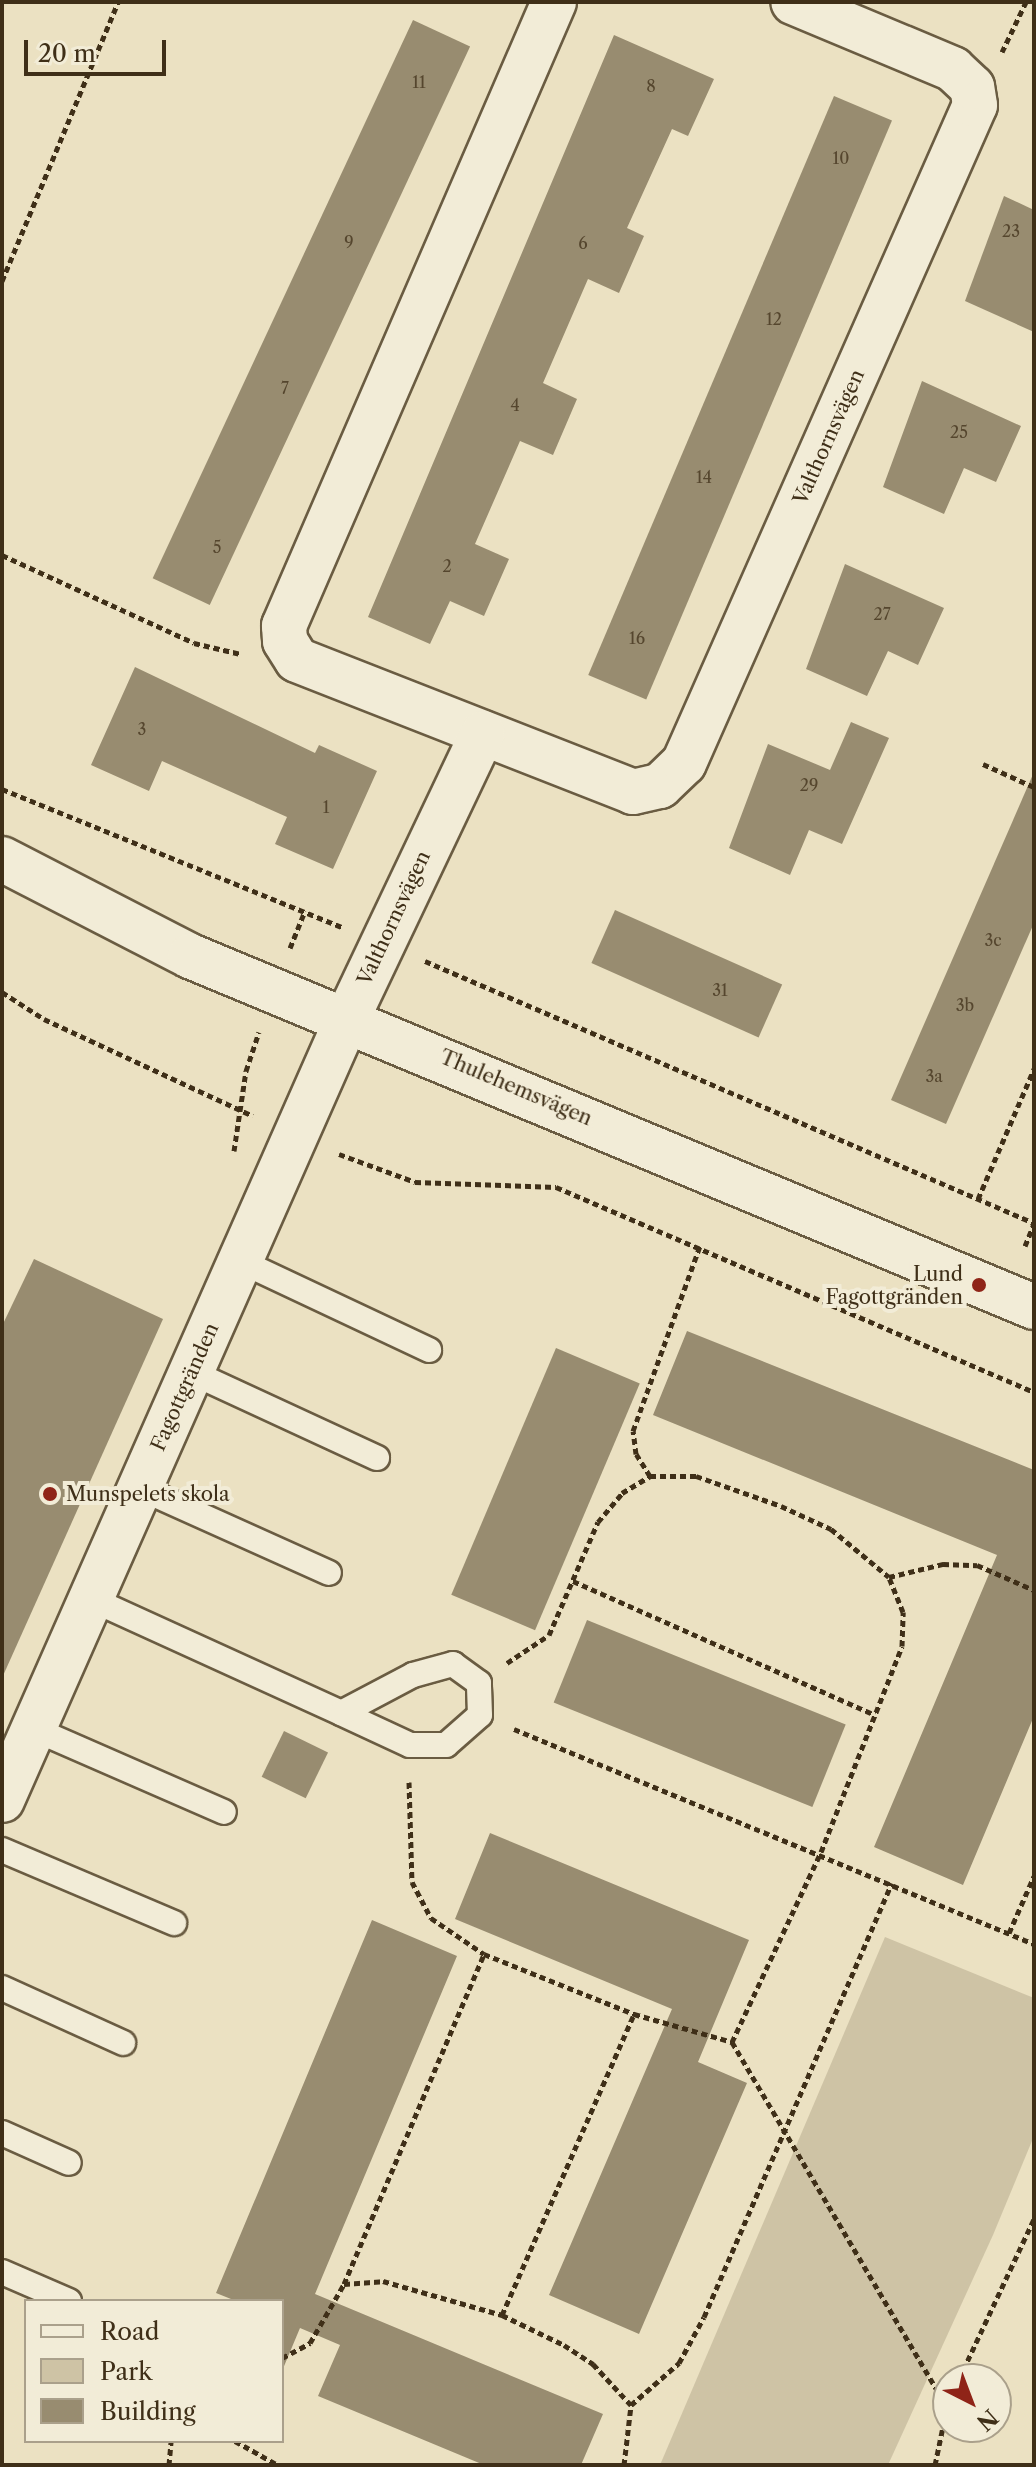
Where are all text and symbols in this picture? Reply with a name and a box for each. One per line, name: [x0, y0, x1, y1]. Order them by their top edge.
scale bar: [28, 24, 170, 74]
text: 20 m: [38, 39, 96, 68]
house number: 11: [412, 72, 426, 92]
house number: 8: [646, 76, 656, 96]
house number: 10: [833, 148, 849, 168]
house number: 23: [1002, 221, 1020, 241]
house number: 9: [344, 232, 354, 252]
house number: 6: [578, 233, 588, 253]
house number: 12: [766, 309, 782, 329]
street label: Valthornsvägen: [788, 366, 870, 508]
house number: 7: [281, 378, 289, 398]
house number: 4: [510, 395, 520, 415]
house number: 25: [950, 422, 968, 442]
house number: 14: [696, 467, 712, 487]
house number: 5: [213, 537, 221, 557]
house number: 2: [442, 556, 452, 576]
house number: 27: [873, 604, 891, 624]
house number: 16: [629, 628, 645, 648]
house number: 3: [138, 719, 146, 739]
house number: 29: [800, 775, 818, 795]
house number: 1: [323, 797, 329, 817]
street label: Valthornsvägen: [352, 847, 436, 989]
house number: 3c: [984, 930, 1002, 950]
house number: 31: [712, 980, 728, 1000]
house number: 3b: [956, 995, 974, 1015]
street label: Thulehemsvägen: [436, 1045, 596, 1131]
house number: 3a: [925, 1066, 943, 1086]
place label: Lund Fagottgränden: [825, 1262, 963, 1309]
marker: Lund Fagottgränden: [970, 1276, 988, 1294]
street label: Fagottgränden: [146, 1319, 224, 1455]
place label: Munspelets skola: [66, 1482, 229, 1506]
marker: Munspelets skola: [41, 1485, 59, 1503]
legend: [24, 2299, 284, 2443]
text: Road: [100, 2317, 159, 2346]
text: Park: [100, 2357, 152, 2386]
north arrow: [932, 2363, 1012, 2443]
text: Building: [100, 2397, 196, 2426]
text: N: [971, 2403, 1003, 2436]

